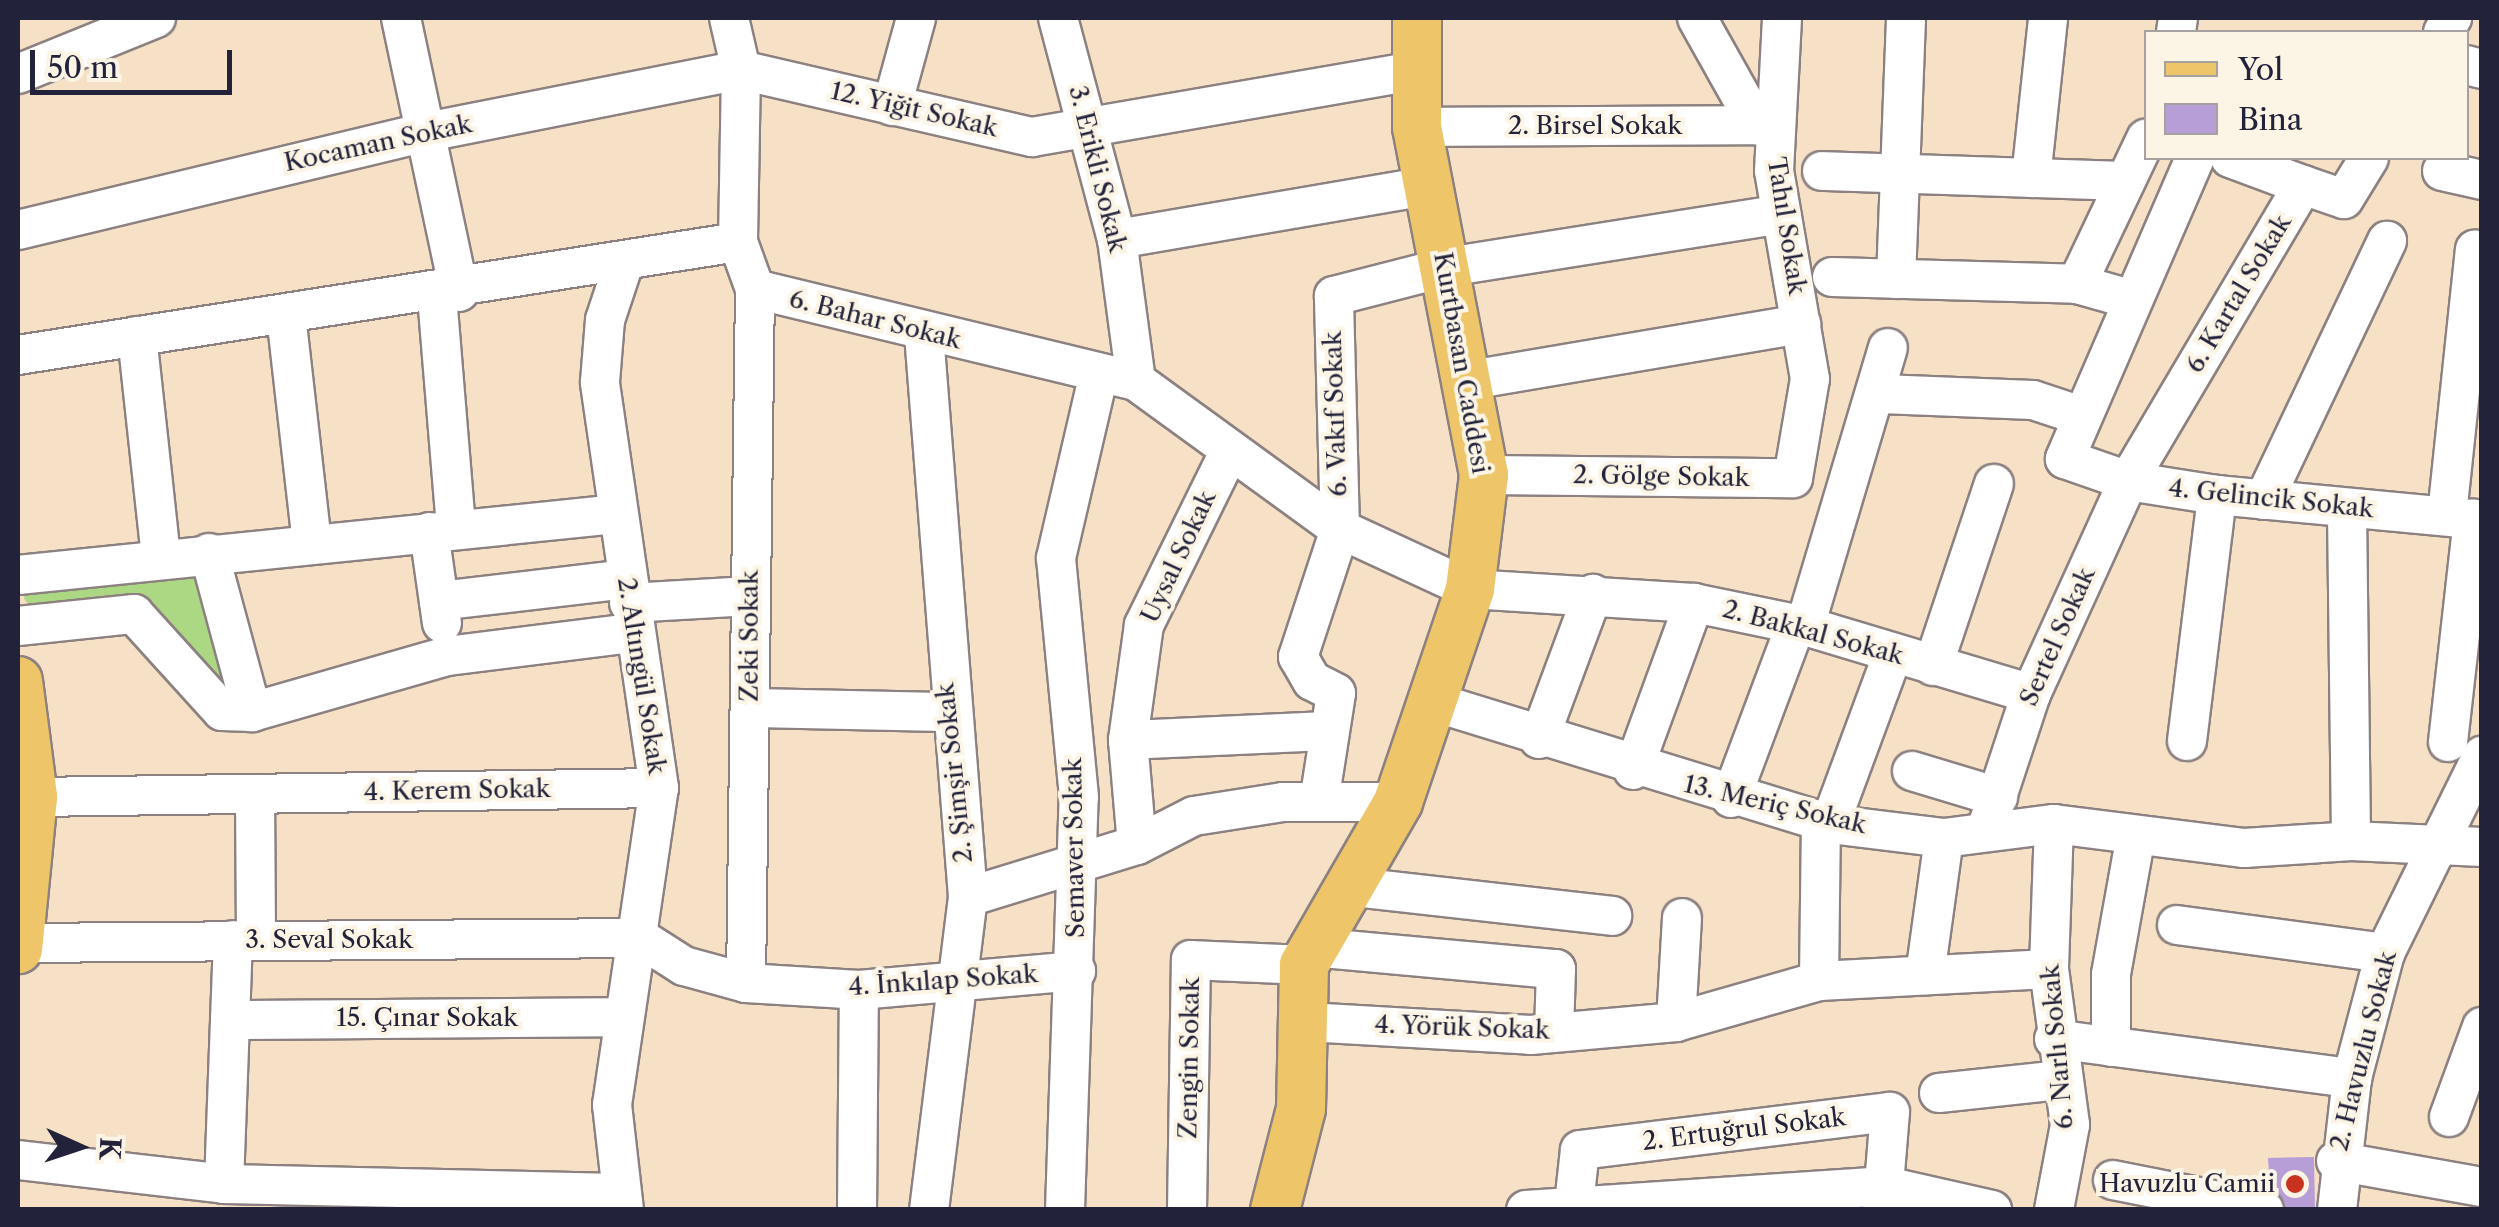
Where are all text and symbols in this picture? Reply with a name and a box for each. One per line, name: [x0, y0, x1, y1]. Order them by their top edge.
scale bar: [35, 30, 238, 92]
legend: [2144, 30, 2469, 160]
text: 50 m: [47, 49, 118, 86]
text: Yol: [2238, 51, 2283, 88]
street label: 12. Yiğit Sokak: [827, 76, 1001, 144]
street label: 3. Erikli Sokak: [1062, 83, 1132, 255]
text: Bina: [2238, 101, 2303, 138]
street label: Kocaman Sokak: [282, 109, 474, 179]
street label: 2. Birsel Sokak: [1508, 111, 1682, 141]
street label: Tahıl Sokak: [1760, 155, 1812, 297]
street label: 6. Kartal Sokak: [2180, 210, 2298, 378]
street label: Kurtbasan Caddesi: [1427, 250, 1495, 476]
street label: 6. Bahar Sokak: [786, 284, 964, 356]
street label: 6. Vakıf Sokak: [1318, 330, 1354, 498]
street label: 2. Gölge Sokak: [1573, 460, 1749, 494]
street label: 4. Gelincik Sokak: [2167, 473, 2375, 525]
street label: Uysal Sokak: [1135, 486, 1223, 628]
street label: Sertel Sokak: [2014, 563, 2102, 711]
street label: Zeki Sokak: [735, 570, 765, 702]
street label: 2. Altıngül Sokak: [611, 575, 671, 777]
street label: 2. Bakkal Sokak: [1719, 594, 1907, 672]
street label: 2. Şimşir Sokak: [931, 681, 979, 865]
street label: Semaver Sokak: [1058, 757, 1092, 939]
street label: 13. Meriç Sokak: [1681, 769, 1869, 841]
street label: 4. Kerem Sokak: [364, 774, 550, 808]
street label: 3. Seval Sokak: [245, 925, 413, 955]
street label: 2. Havuzlu Sokak: [2325, 948, 2403, 1154]
street label: 4. İnkılap Sokak: [848, 959, 1038, 1003]
street label: 6. Narlı Sokak: [2036, 963, 2080, 1131]
street label: Zengin Sokak: [1174, 977, 1206, 1139]
street label: 15. Çınar Sokak: [336, 1003, 518, 1033]
street label: 4. Yörük Sokak: [1373, 1010, 1551, 1046]
north arrow: [30, 1097, 130, 1197]
street label: 2. Ertuğrul Sokak: [1641, 1103, 1847, 1157]
text: K: [92, 1137, 128, 1161]
place label: Havuzlu Camii: [2099, 1169, 2275, 1199]
marker: Havuzlu Camii: [2284, 1173, 2306, 1195]

